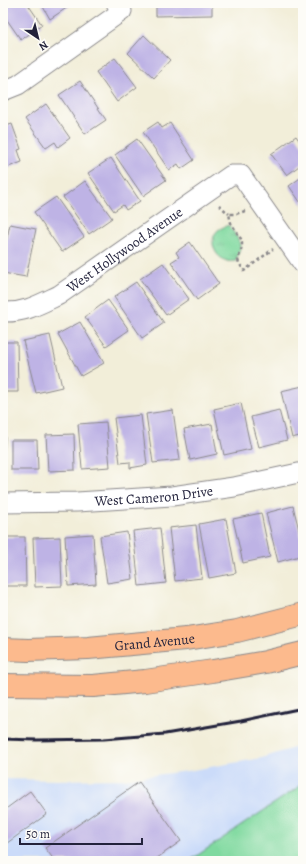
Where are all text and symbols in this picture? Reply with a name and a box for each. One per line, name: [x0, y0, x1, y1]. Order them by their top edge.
north arrow: [18, 18, 58, 58]
text: N: [36, 37, 51, 54]
street label: West Hollywood Avenue: [62, 202, 186, 297]
street label: West Cameron Drive: [93, 481, 214, 510]
street label: Grand Avenue: [114, 628, 196, 655]
scale bar: [20, 820, 142, 846]
text: 50 m: [26, 826, 50, 842]

